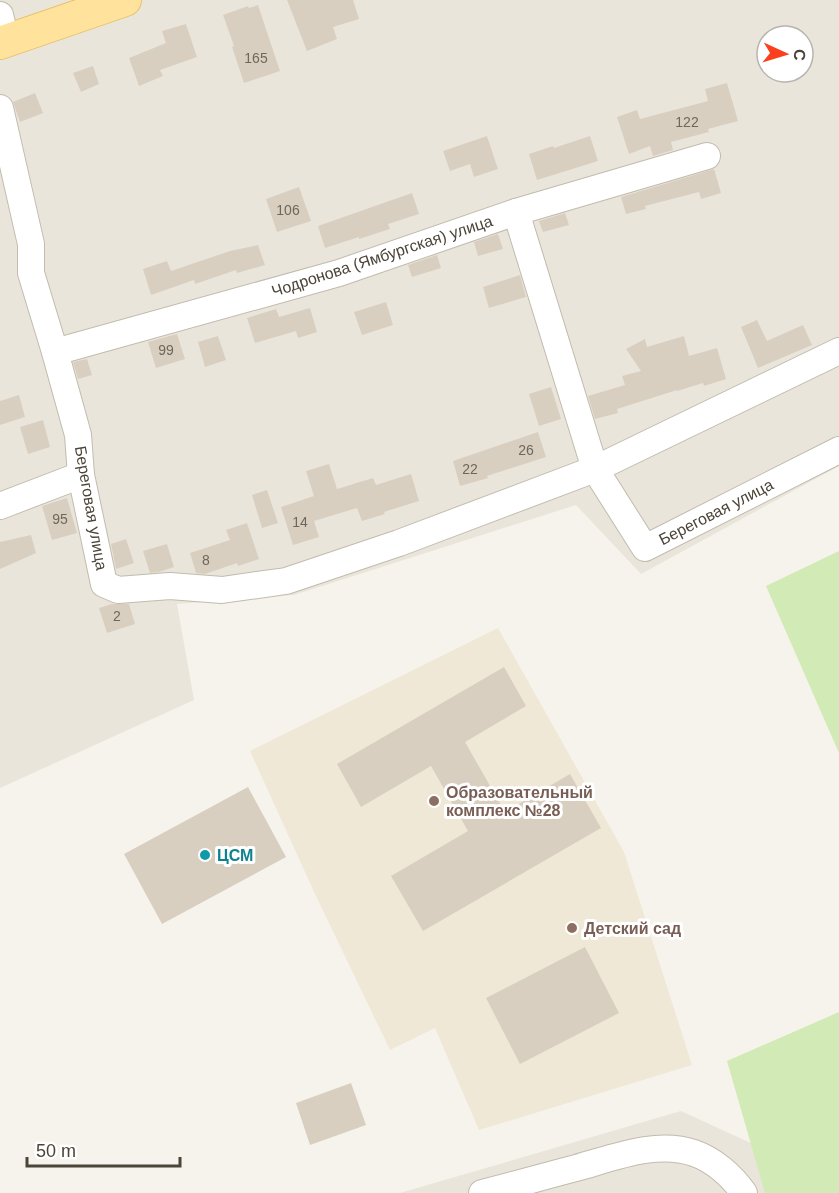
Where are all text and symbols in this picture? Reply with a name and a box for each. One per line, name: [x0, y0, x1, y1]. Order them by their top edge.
north arrow: [755, 24, 815, 84]
text: С: [791, 49, 808, 62]
house number: 165: [244, 50, 268, 66]
house number: 122: [675, 114, 699, 130]
house number: 106: [276, 202, 300, 218]
street label: Чодронова (Ямбургская) улица: [269, 212, 495, 300]
house number: 99: [158, 342, 174, 358]
house number: 26: [518, 442, 534, 458]
street label: Береговая улица: [72, 445, 110, 572]
house number: 22: [462, 461, 478, 477]
street label: Береговая улица: [656, 476, 776, 548]
house number: 95: [52, 511, 68, 527]
house number: 14: [292, 514, 308, 530]
house number: 8: [202, 552, 210, 568]
house number: 2: [113, 608, 121, 624]
place label: Образовательный комплекс №28: [446, 784, 593, 819]
marker: Образовательный комплекс №28: [427, 794, 441, 808]
place label: ЦСМ: [217, 847, 253, 864]
marker: ЦСМ: [198, 848, 212, 862]
place label: Детский сад: [584, 920, 681, 937]
marker: Детский сад: [565, 921, 579, 935]
scale bar: [27, 1130, 180, 1168]
text: 50 m: [36, 1141, 76, 1161]

